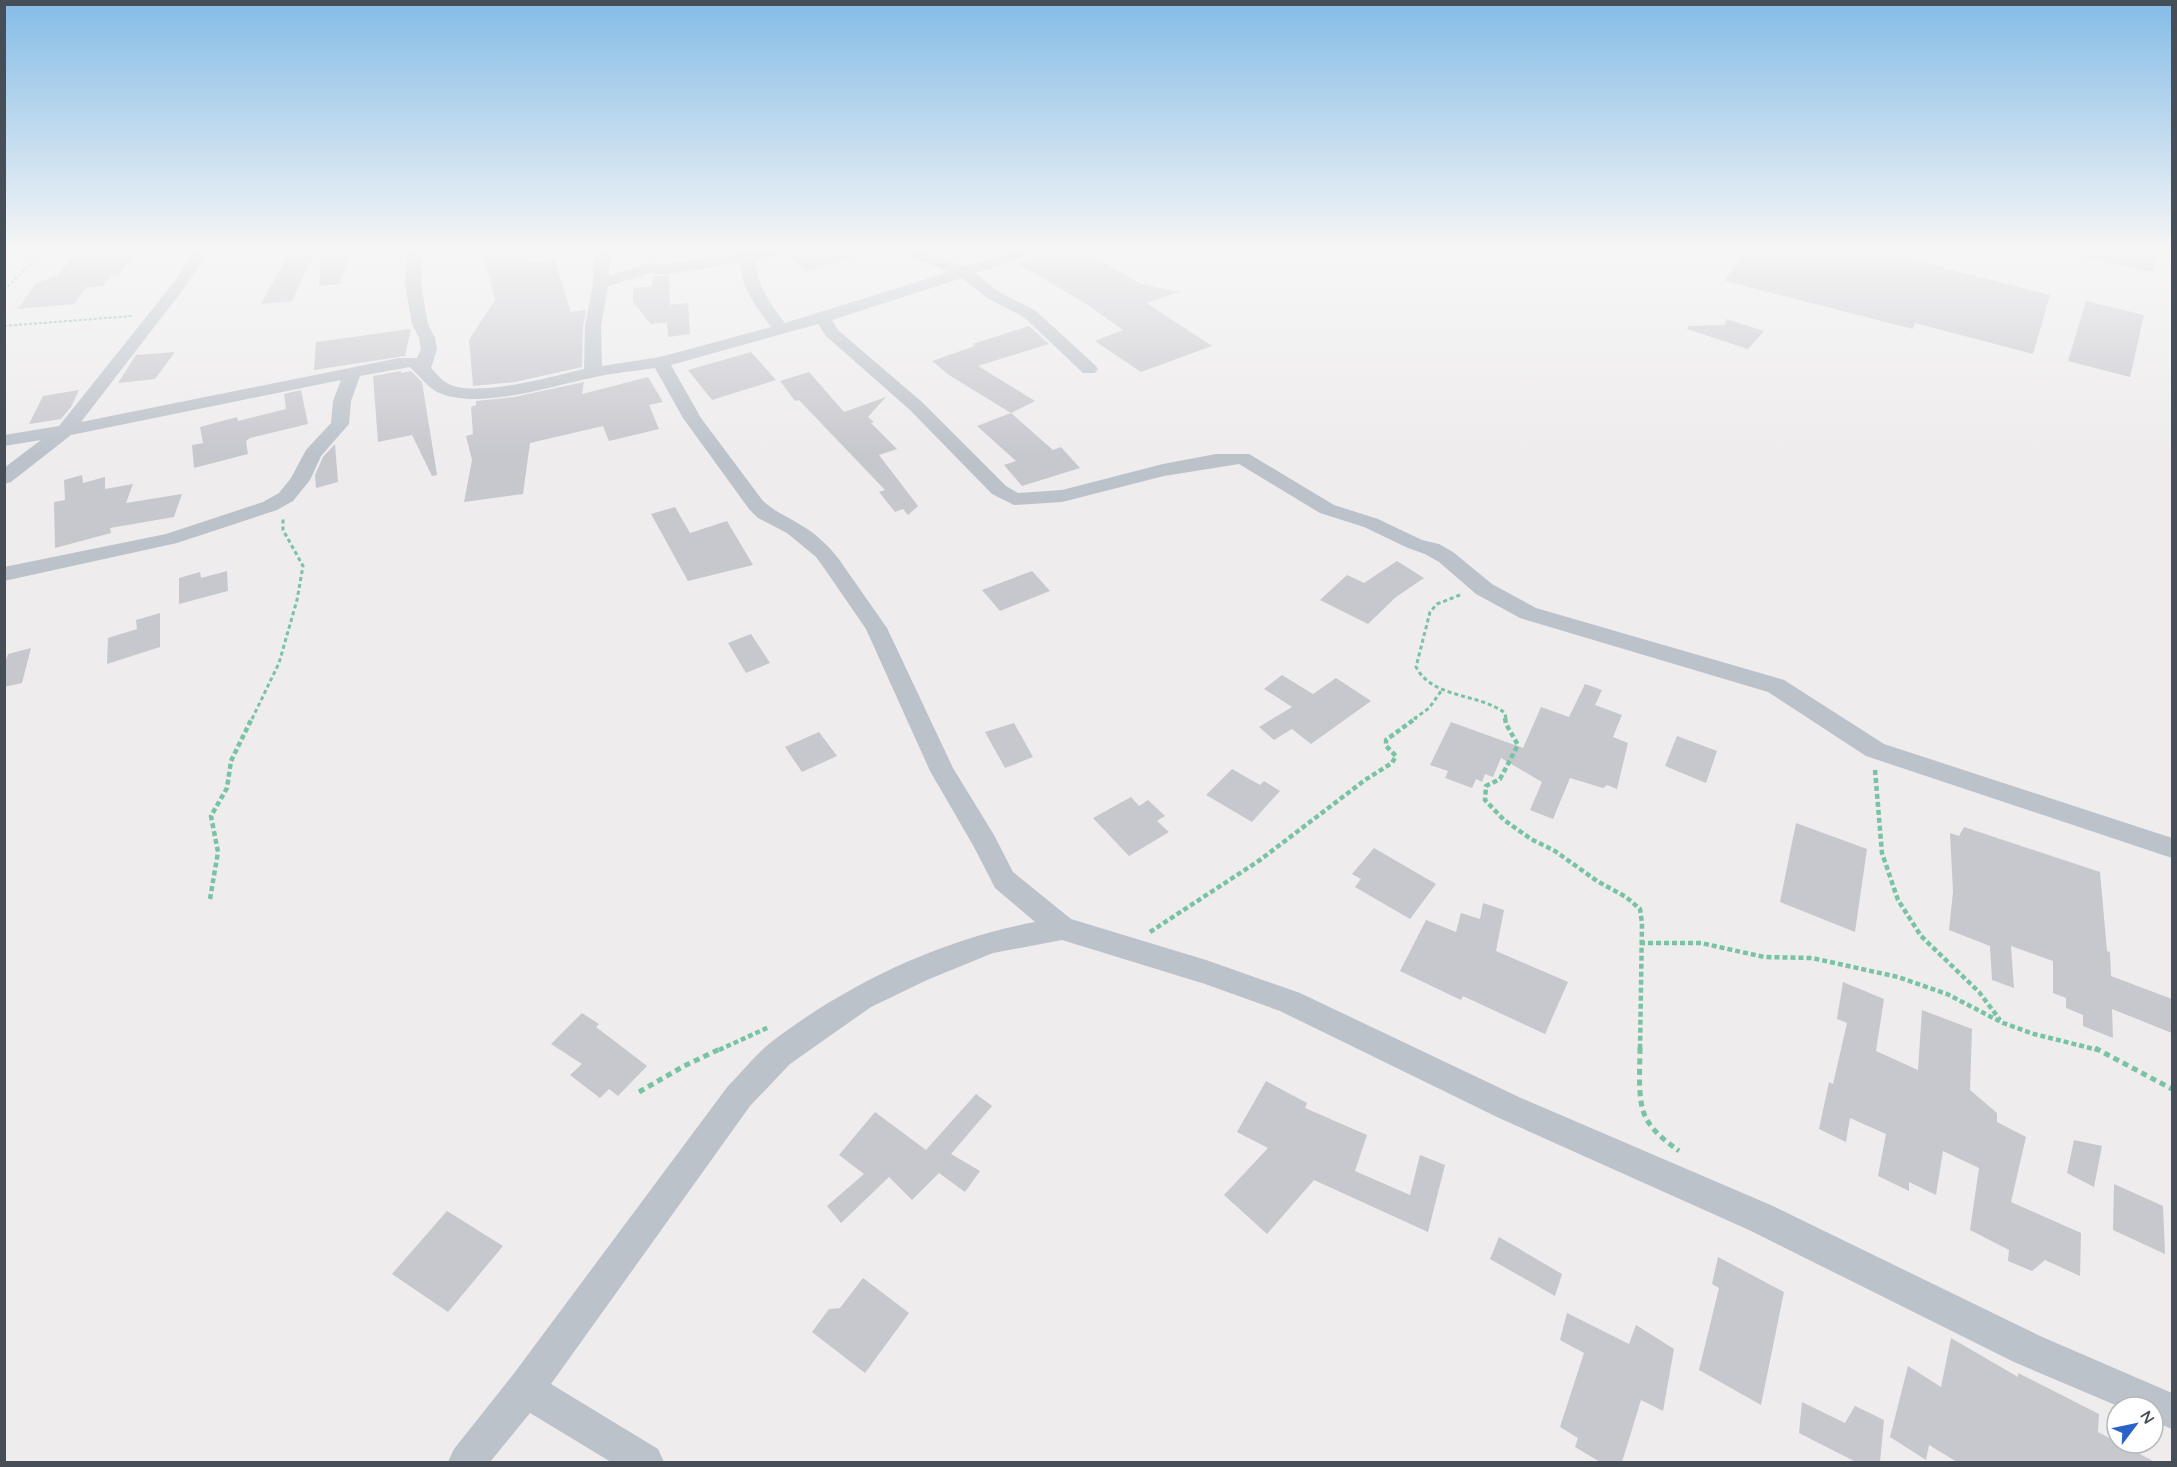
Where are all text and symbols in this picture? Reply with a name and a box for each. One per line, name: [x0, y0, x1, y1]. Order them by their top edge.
north arrow: [2105, 1395, 2165, 1455]
text: N: [2136, 1407, 2159, 1427]

